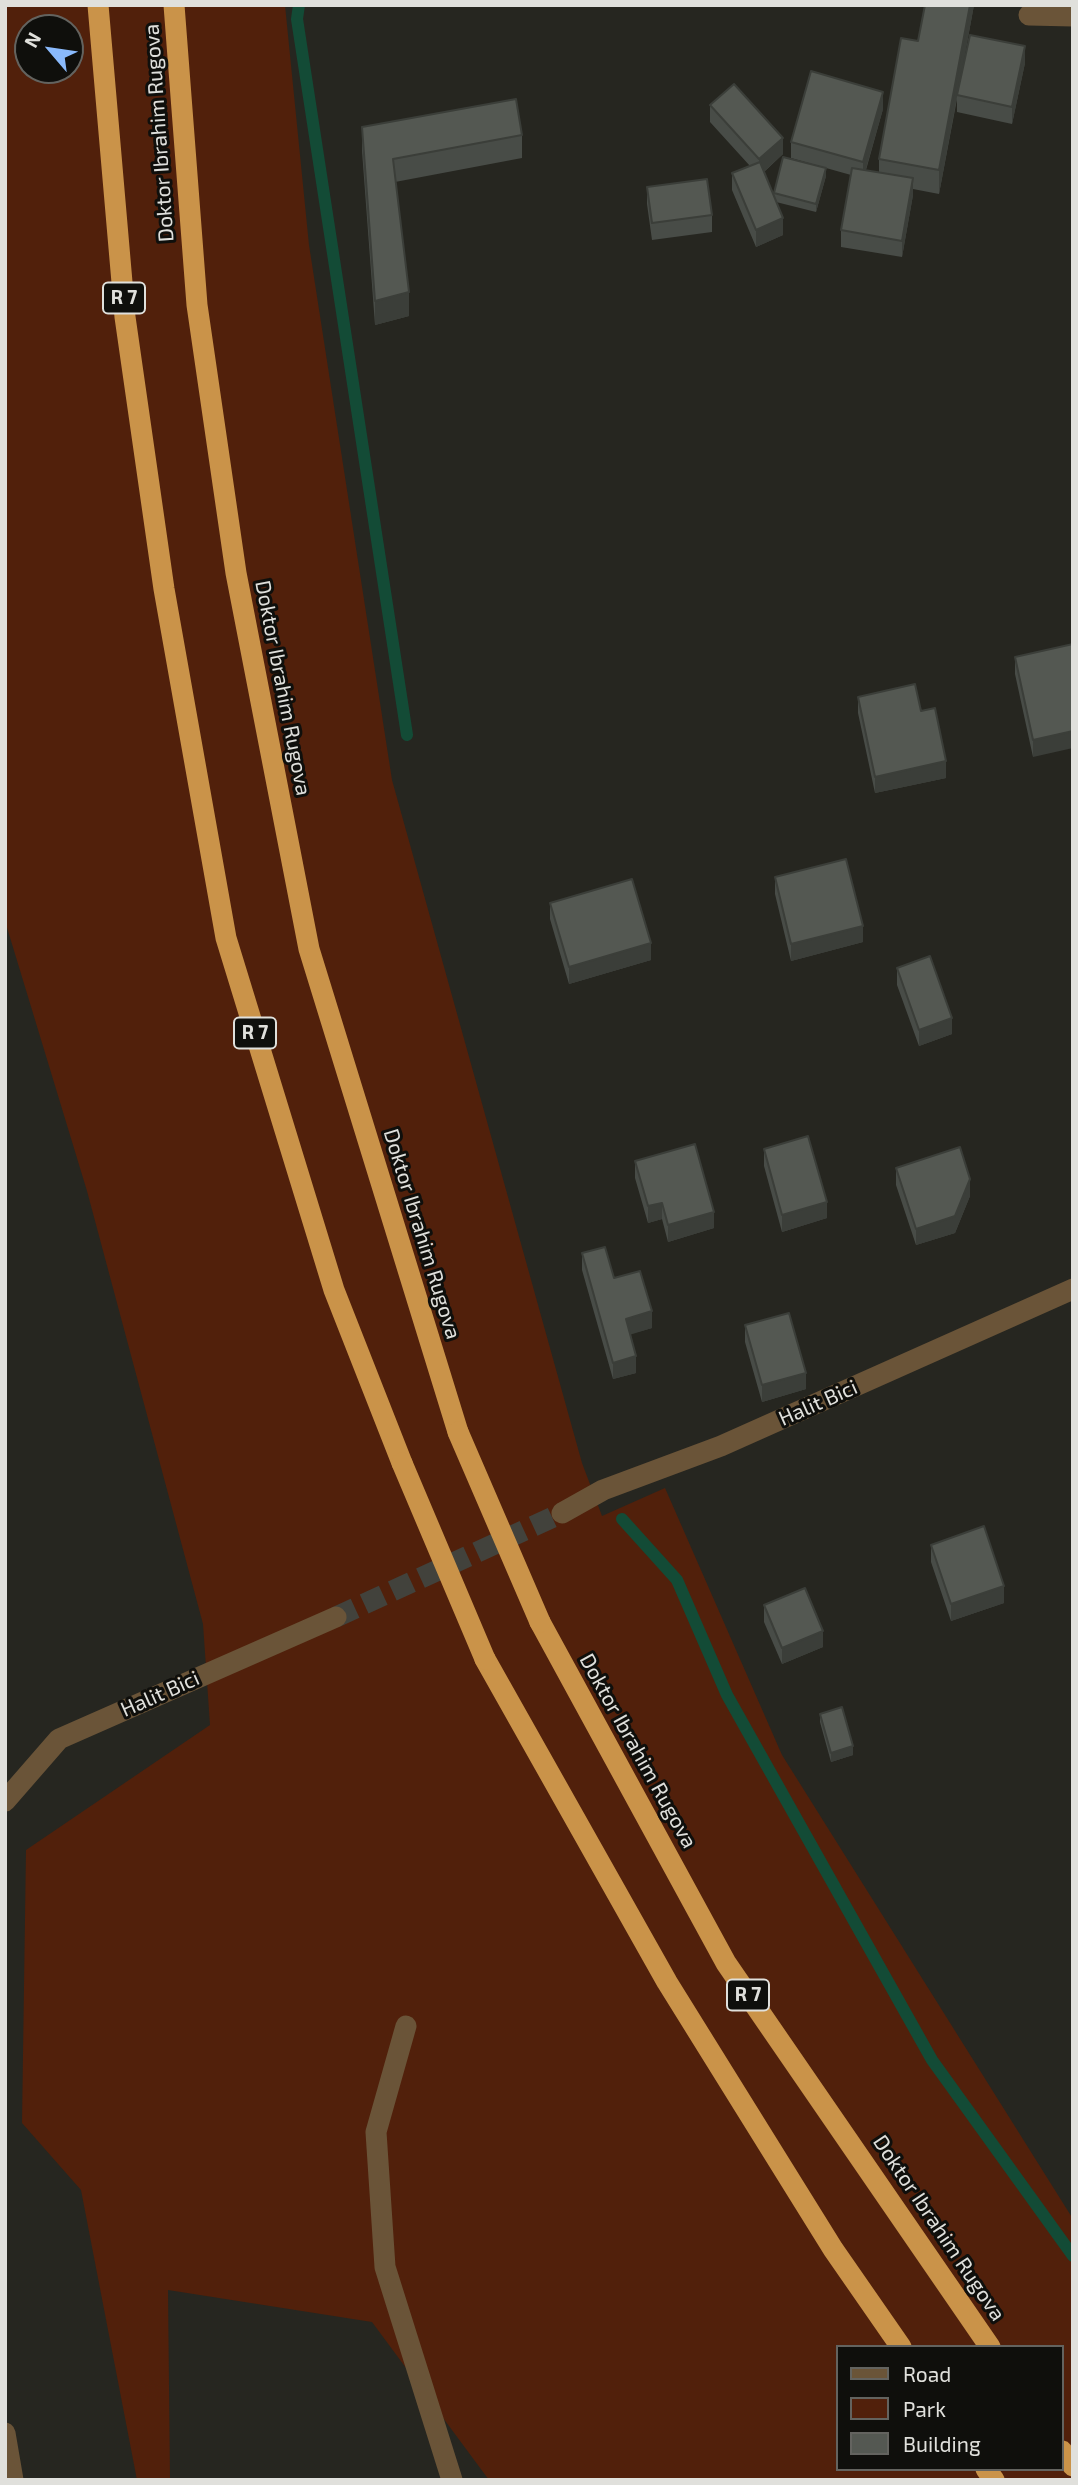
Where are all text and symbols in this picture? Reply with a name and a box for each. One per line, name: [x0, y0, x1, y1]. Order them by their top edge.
north arrow: [14, 14, 84, 84]
street label: Doktor Ibrahim Rugova: [139, 23, 179, 243]
text: N: [19, 28, 45, 51]
road number: R 7: [103, 282, 145, 314]
street label: Doktor Ibrahim Rugova: [250, 578, 316, 798]
road number: R 7: [234, 1018, 276, 1049]
street label: Doktor Ibrahim Rugova: [378, 1126, 466, 1342]
street label: Halit Bici: [775, 1375, 861, 1431]
street label: Doktor Ibrahim Rugova: [574, 1649, 702, 1853]
street label: Halit Bici: [117, 1666, 203, 1722]
road number: R 7: [727, 1980, 769, 2010]
street label: Doktor Ibrahim Rugova: [867, 2130, 1011, 2326]
legend: [836, 2345, 1064, 2471]
text: Road: [903, 2361, 951, 2386]
text: Park: [903, 2396, 946, 2421]
text: Building: [903, 2431, 981, 2456]

